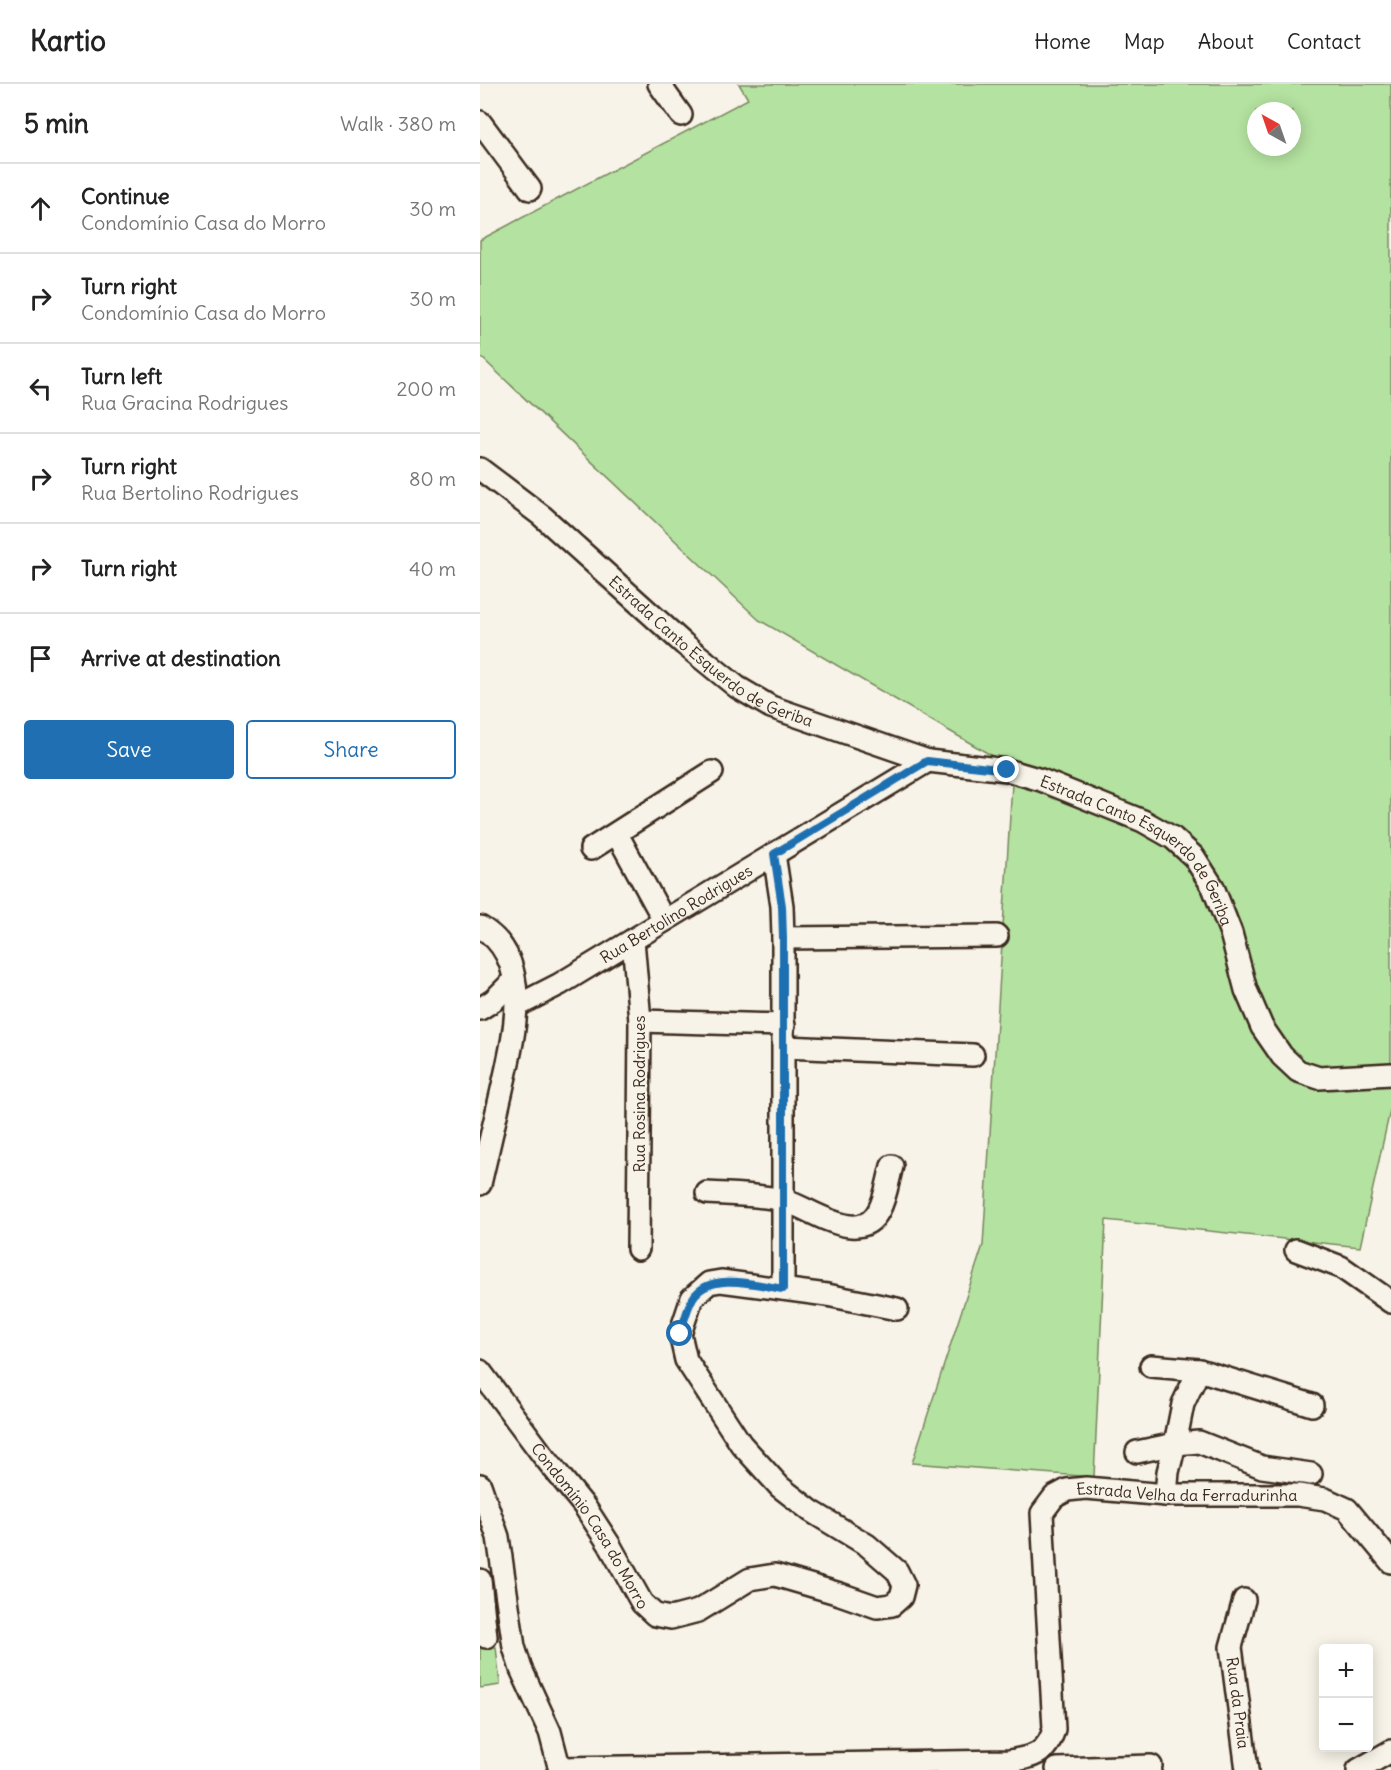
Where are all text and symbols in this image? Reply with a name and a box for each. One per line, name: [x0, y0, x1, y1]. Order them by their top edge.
text: Kartio: [30, 23, 106, 59]
text: Home: [1034, 28, 1091, 55]
text: Map: [1124, 28, 1165, 55]
text: About: [1198, 28, 1254, 55]
text: Contact: [1287, 28, 1361, 55]
north arrow: [1247, 102, 1301, 156]
text: 5 min: [24, 107, 89, 140]
text: Walk · 380 m: [340, 111, 456, 136]
text: Continue: [81, 182, 170, 210]
icon: ahead: [24, 192, 57, 225]
text: 30 m: [409, 196, 456, 221]
text: Condomínio Casa do Morro: [81, 210, 326, 235]
text: Turn right: [81, 272, 177, 300]
icon: right: [24, 282, 57, 315]
text: 30 m: [409, 286, 456, 311]
text: Condomínio Casa do Morro: [81, 300, 326, 325]
text: Turn left: [81, 362, 162, 390]
icon: left: [24, 372, 57, 405]
text: 200 m: [396, 376, 456, 401]
text: Rua Gracina Rodrigues: [81, 390, 288, 415]
text: Turn right: [81, 452, 177, 480]
icon: right: [24, 462, 57, 495]
text: 80 m: [409, 466, 456, 491]
text: Rua Bertolino Rodrigues: [81, 480, 299, 505]
icon: right: [24, 552, 57, 585]
text: Turn right: [81, 554, 177, 582]
text: 40 m: [409, 556, 456, 581]
street label: Estrada Canto Esquerdo de Geriba: [605, 571, 816, 731]
icon: arrive: [24, 642, 57, 675]
text: Arrive at destination: [81, 644, 281, 672]
button: Save: [24, 720, 234, 779]
button: Share: [246, 720, 456, 779]
route end: [993, 756, 1019, 782]
street label: Estrada Canto Esquerdo de Geriba: [1037, 771, 1237, 928]
street label: Rua Bertolino Rodrigues: [596, 860, 756, 967]
street label: Rua Rosina Rodrigues: [629, 1015, 649, 1173]
route start: [666, 1320, 692, 1346]
street label: Condomínio Casa do Morro: [527, 1439, 652, 1613]
street label: Estrada Velha da Ferradurinha: [1075, 1478, 1297, 1505]
map controls: [1319, 1644, 1373, 1752]
button: +: [1319, 1644, 1373, 1698]
street label: Rua da Praia: [1222, 1656, 1254, 1750]
button: −: [1319, 1698, 1373, 1752]

